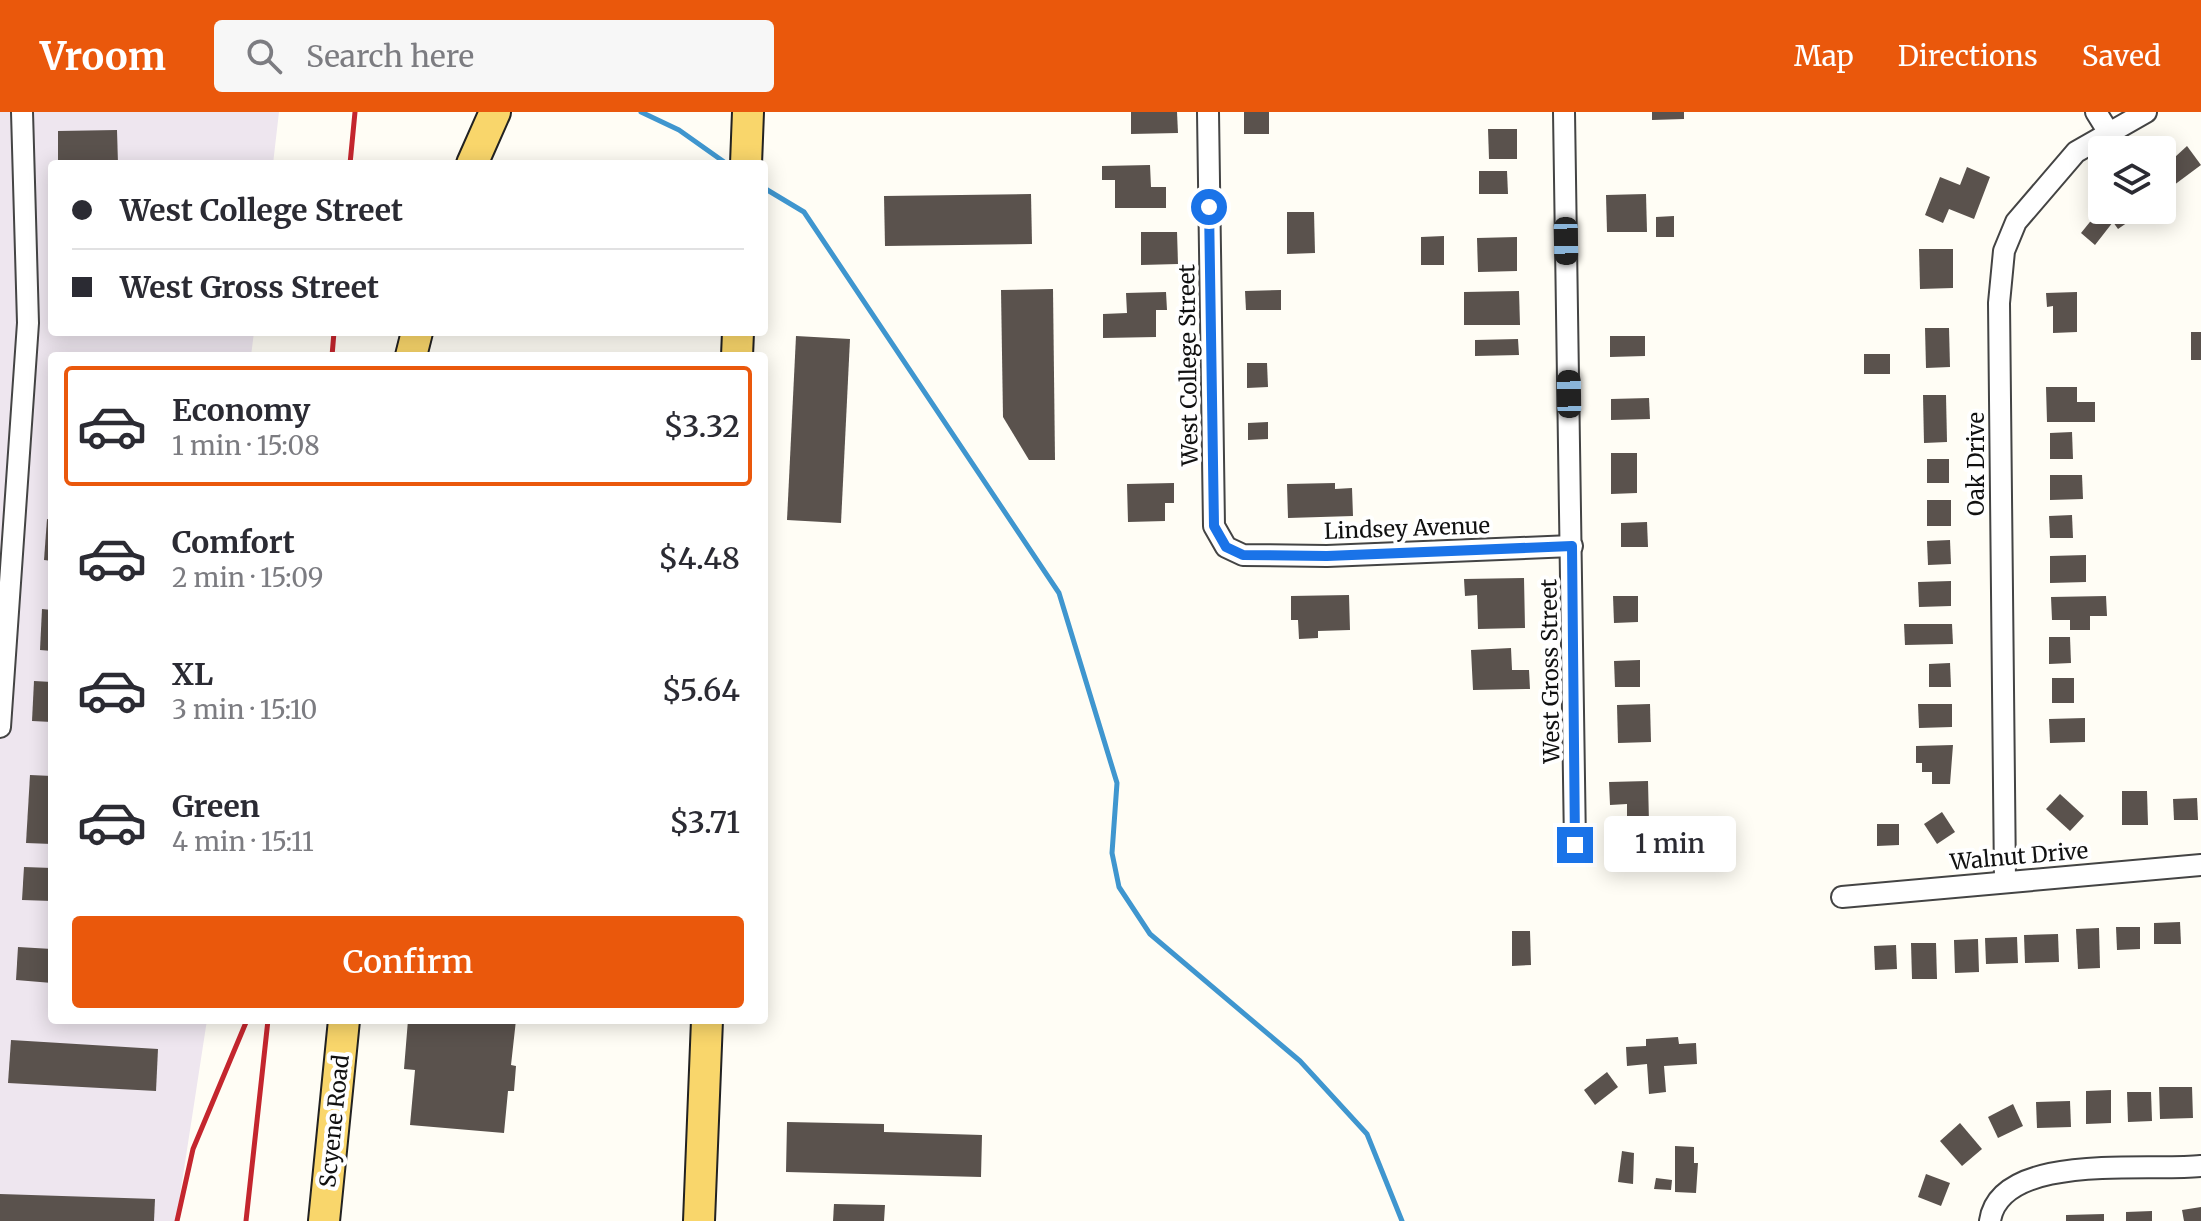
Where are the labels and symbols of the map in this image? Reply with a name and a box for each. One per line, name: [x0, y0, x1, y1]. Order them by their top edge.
route start: [1191, 189, 1227, 225]
car: [1554, 217, 1578, 265]
street label: West College Street: [1172, 263, 1204, 467]
car: [1557, 370, 1581, 418]
street label: Oak Drive: [1962, 412, 1990, 516]
street label: Lindsey Avenue: [1324, 511, 1490, 545]
street label: West Gross Street: [1534, 578, 1566, 765]
callout: 1 min: [1603, 817, 1735, 873]
route end: [1557, 827, 1593, 863]
street label: Walnut Drive: [1948, 836, 2089, 876]
street label: Scyene Road: [313, 1053, 355, 1189]

